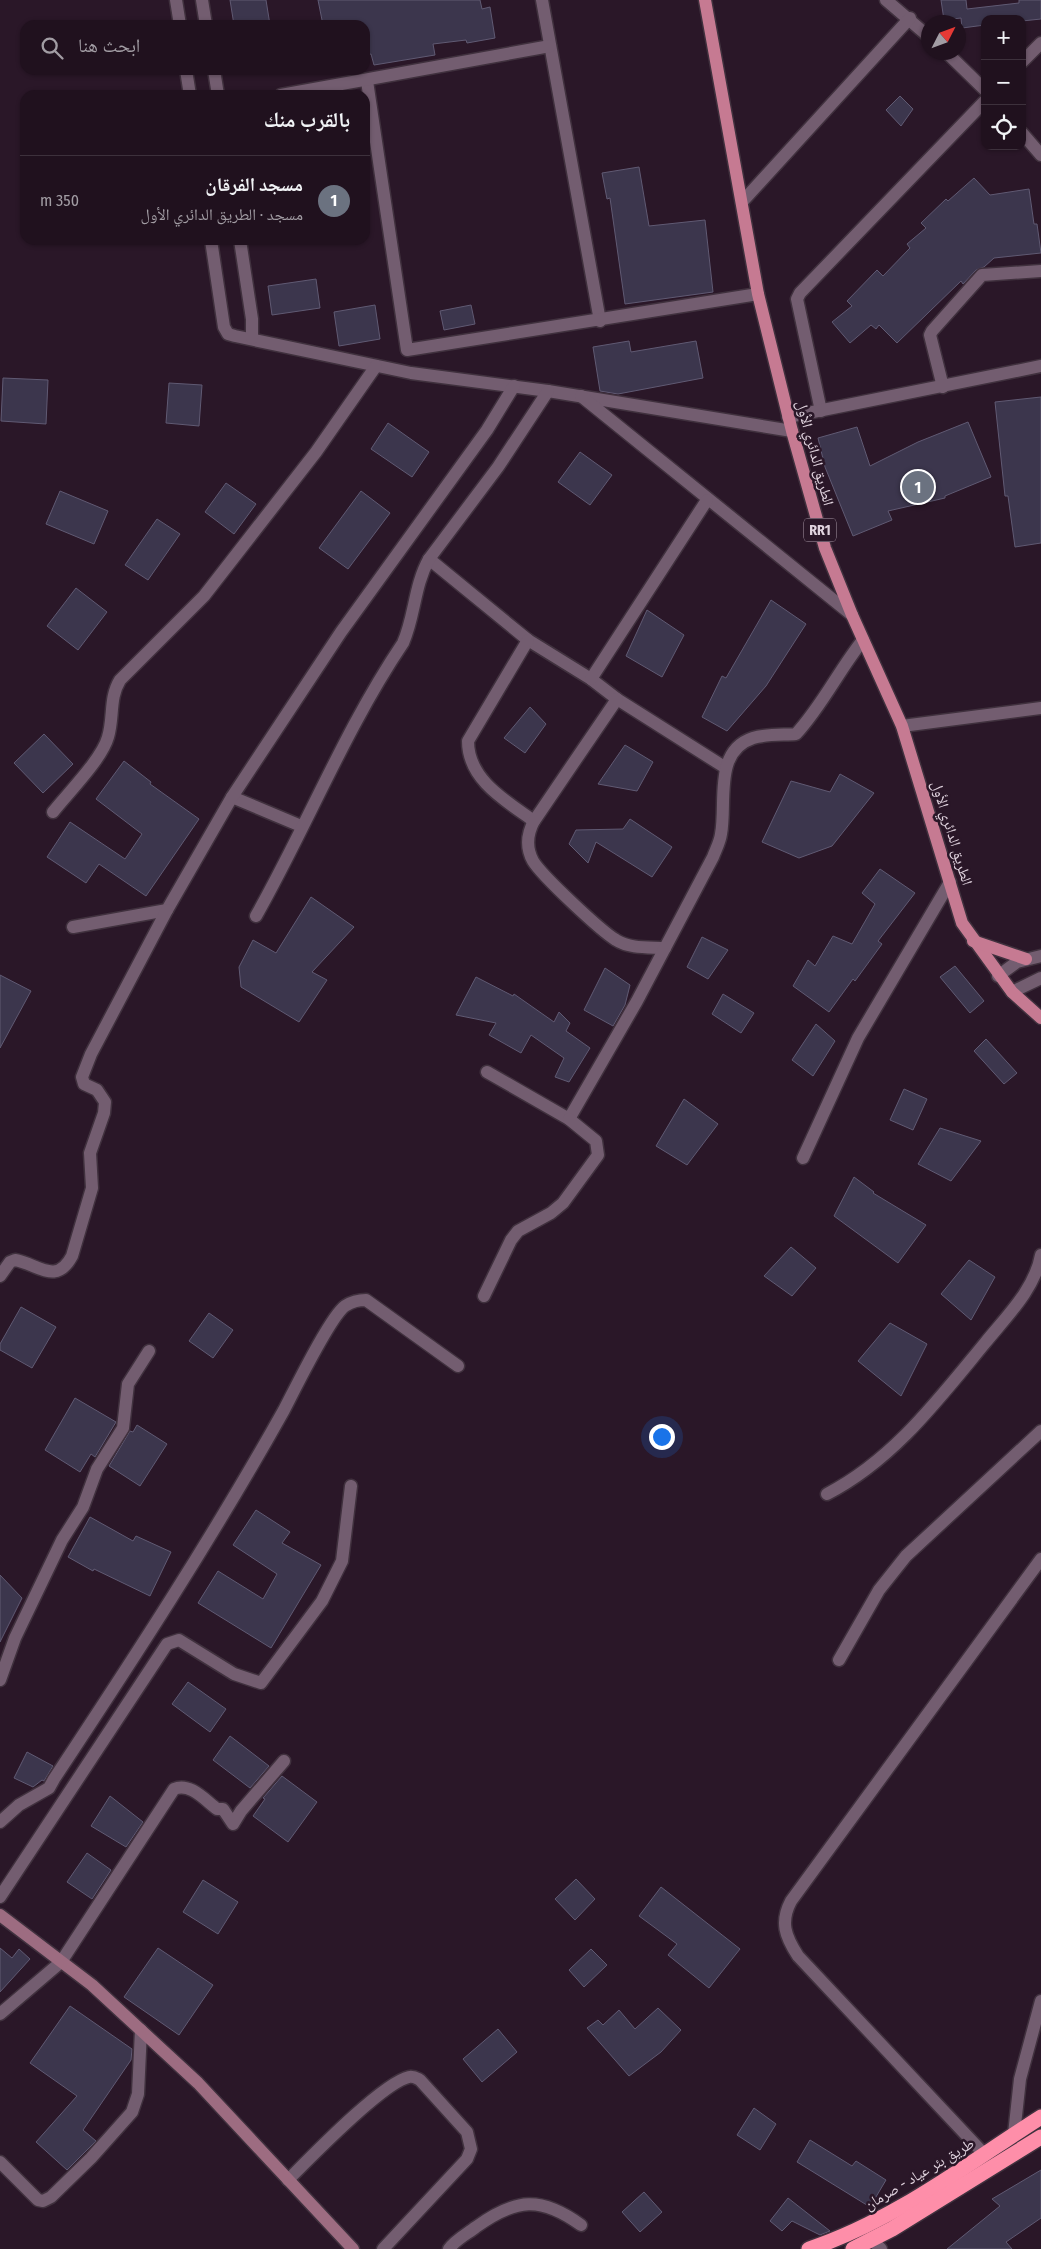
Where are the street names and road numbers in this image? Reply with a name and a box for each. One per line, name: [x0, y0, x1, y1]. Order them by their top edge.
street label: الطريق الدائري الأول: [790, 398, 838, 508]
road number: RR1: [804, 518, 836, 542]
street label: الطريق الدائري الأول: [925, 779, 976, 888]
street label: طريق بئر عياد - صرمان: [861, 2134, 978, 2215]

